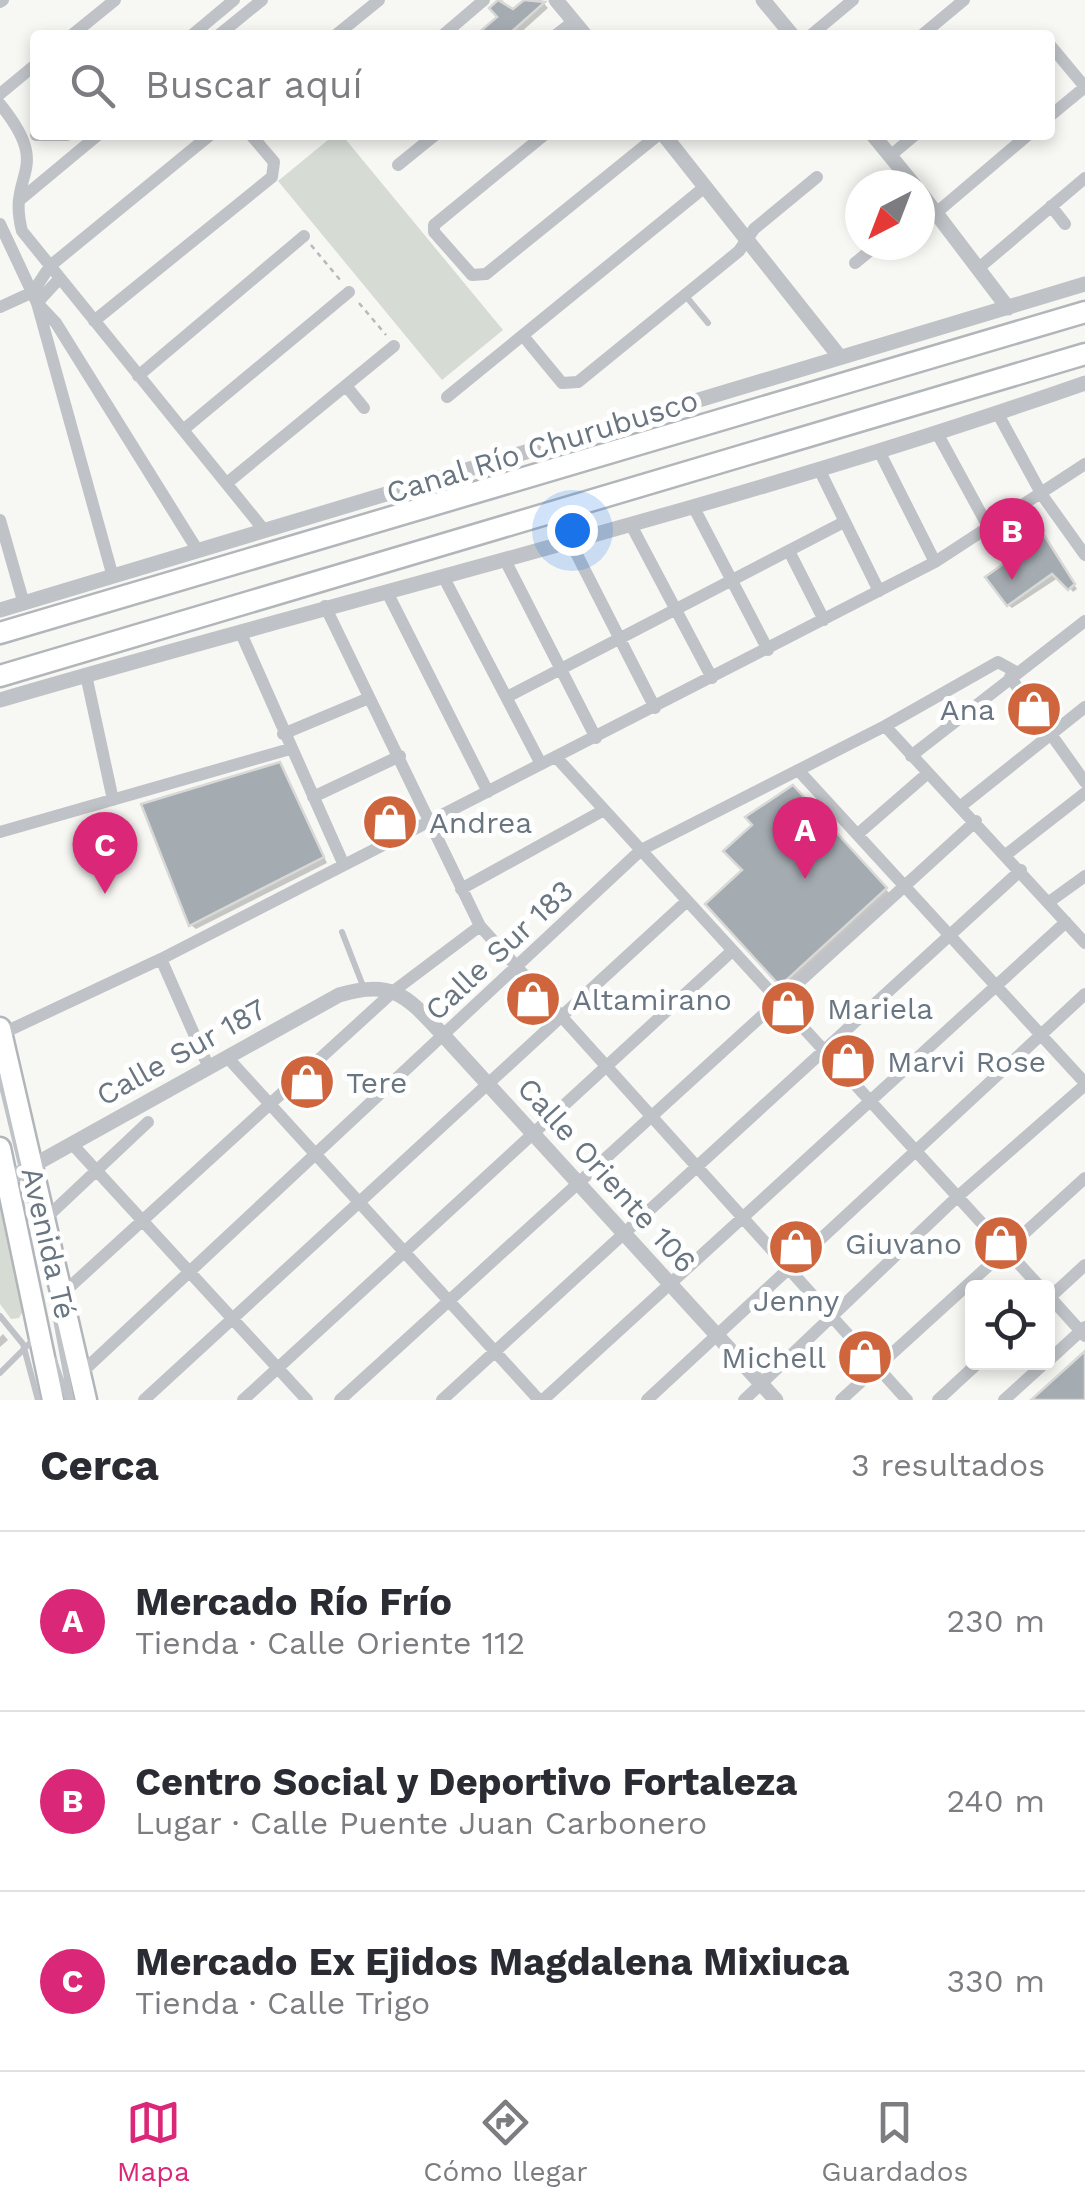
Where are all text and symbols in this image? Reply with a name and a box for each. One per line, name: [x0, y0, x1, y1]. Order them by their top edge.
search box: [30, 30, 1055, 140]
icon: search: [65, 58, 120, 113]
text: Buscar aquí: [145, 63, 363, 107]
north arrow: [845, 170, 935, 260]
street label: Canal Río Churubusco: [382, 382, 702, 510]
pin: B: [980, 498, 1044, 580]
your location: [547, 505, 598, 556]
shop icon: Ana: [1004, 679, 1064, 739]
place label: Ana: [940, 692, 995, 727]
shop icon: Andrea: [360, 792, 420, 852]
pin: A: [772, 796, 838, 879]
place label: Andrea: [429, 805, 532, 840]
pin: C: [72, 812, 138, 894]
street label: Calle Sur 183: [418, 873, 580, 1027]
shop icon: Altamirano: [503, 969, 563, 1029]
shop icon: Mariela: [758, 978, 818, 1038]
place label: Altamirano: [572, 982, 732, 1017]
street label: Calle Sur 187: [90, 991, 272, 1113]
place label: Mariela: [827, 991, 933, 1026]
shop icon: Marvi Rose: [818, 1031, 878, 1091]
place label: Marvi Rose: [887, 1044, 1046, 1079]
shop icon: Tere: [277, 1052, 337, 1112]
place label: Tere: [346, 1065, 407, 1100]
street label: Calle Oriente 106: [510, 1070, 704, 1280]
street label: Avenida Té: [15, 1164, 83, 1322]
shop icon: Giuvano: [971, 1213, 1031, 1273]
shop icon: Jenny: [766, 1217, 826, 1277]
place label: Giuvano: [845, 1226, 962, 1261]
map controls: [965, 1280, 1055, 1370]
button: locate: [965, 1280, 1055, 1370]
place label: Jenny: [753, 1283, 840, 1318]
shop icon: Michell: [835, 1327, 895, 1387]
place label: Michell: [721, 1340, 826, 1375]
text: Cerca: [40, 1441, 159, 1490]
text: 3 resultados: [851, 1446, 1045, 1484]
text: Mercado Río Frío: [135, 1580, 452, 1624]
text: A: [62, 1602, 83, 1640]
text: 230 m: [946, 1602, 1045, 1640]
text: Tienda · Calle Oriente 112: [135, 1624, 525, 1662]
text: Centro Social y Deportivo Fortaleza: [135, 1760, 797, 1804]
text: B: [62, 1782, 83, 1820]
text: 240 m: [946, 1782, 1045, 1820]
text: Lugar · Calle Puente Juan Carbonero: [135, 1804, 707, 1842]
text: Mercado Ex Ejidos Magdalena Mixiuca: [135, 1940, 849, 1984]
text: C: [62, 1962, 83, 2000]
text: 330 m: [946, 1962, 1045, 2000]
text: Tienda · Calle Trigo: [135, 1984, 430, 2022]
tab: Mapa: [117, 2095, 190, 2188]
tab: Cómo llegar: [423, 2095, 588, 2188]
tab: Guardados: [821, 2095, 968, 2188]

